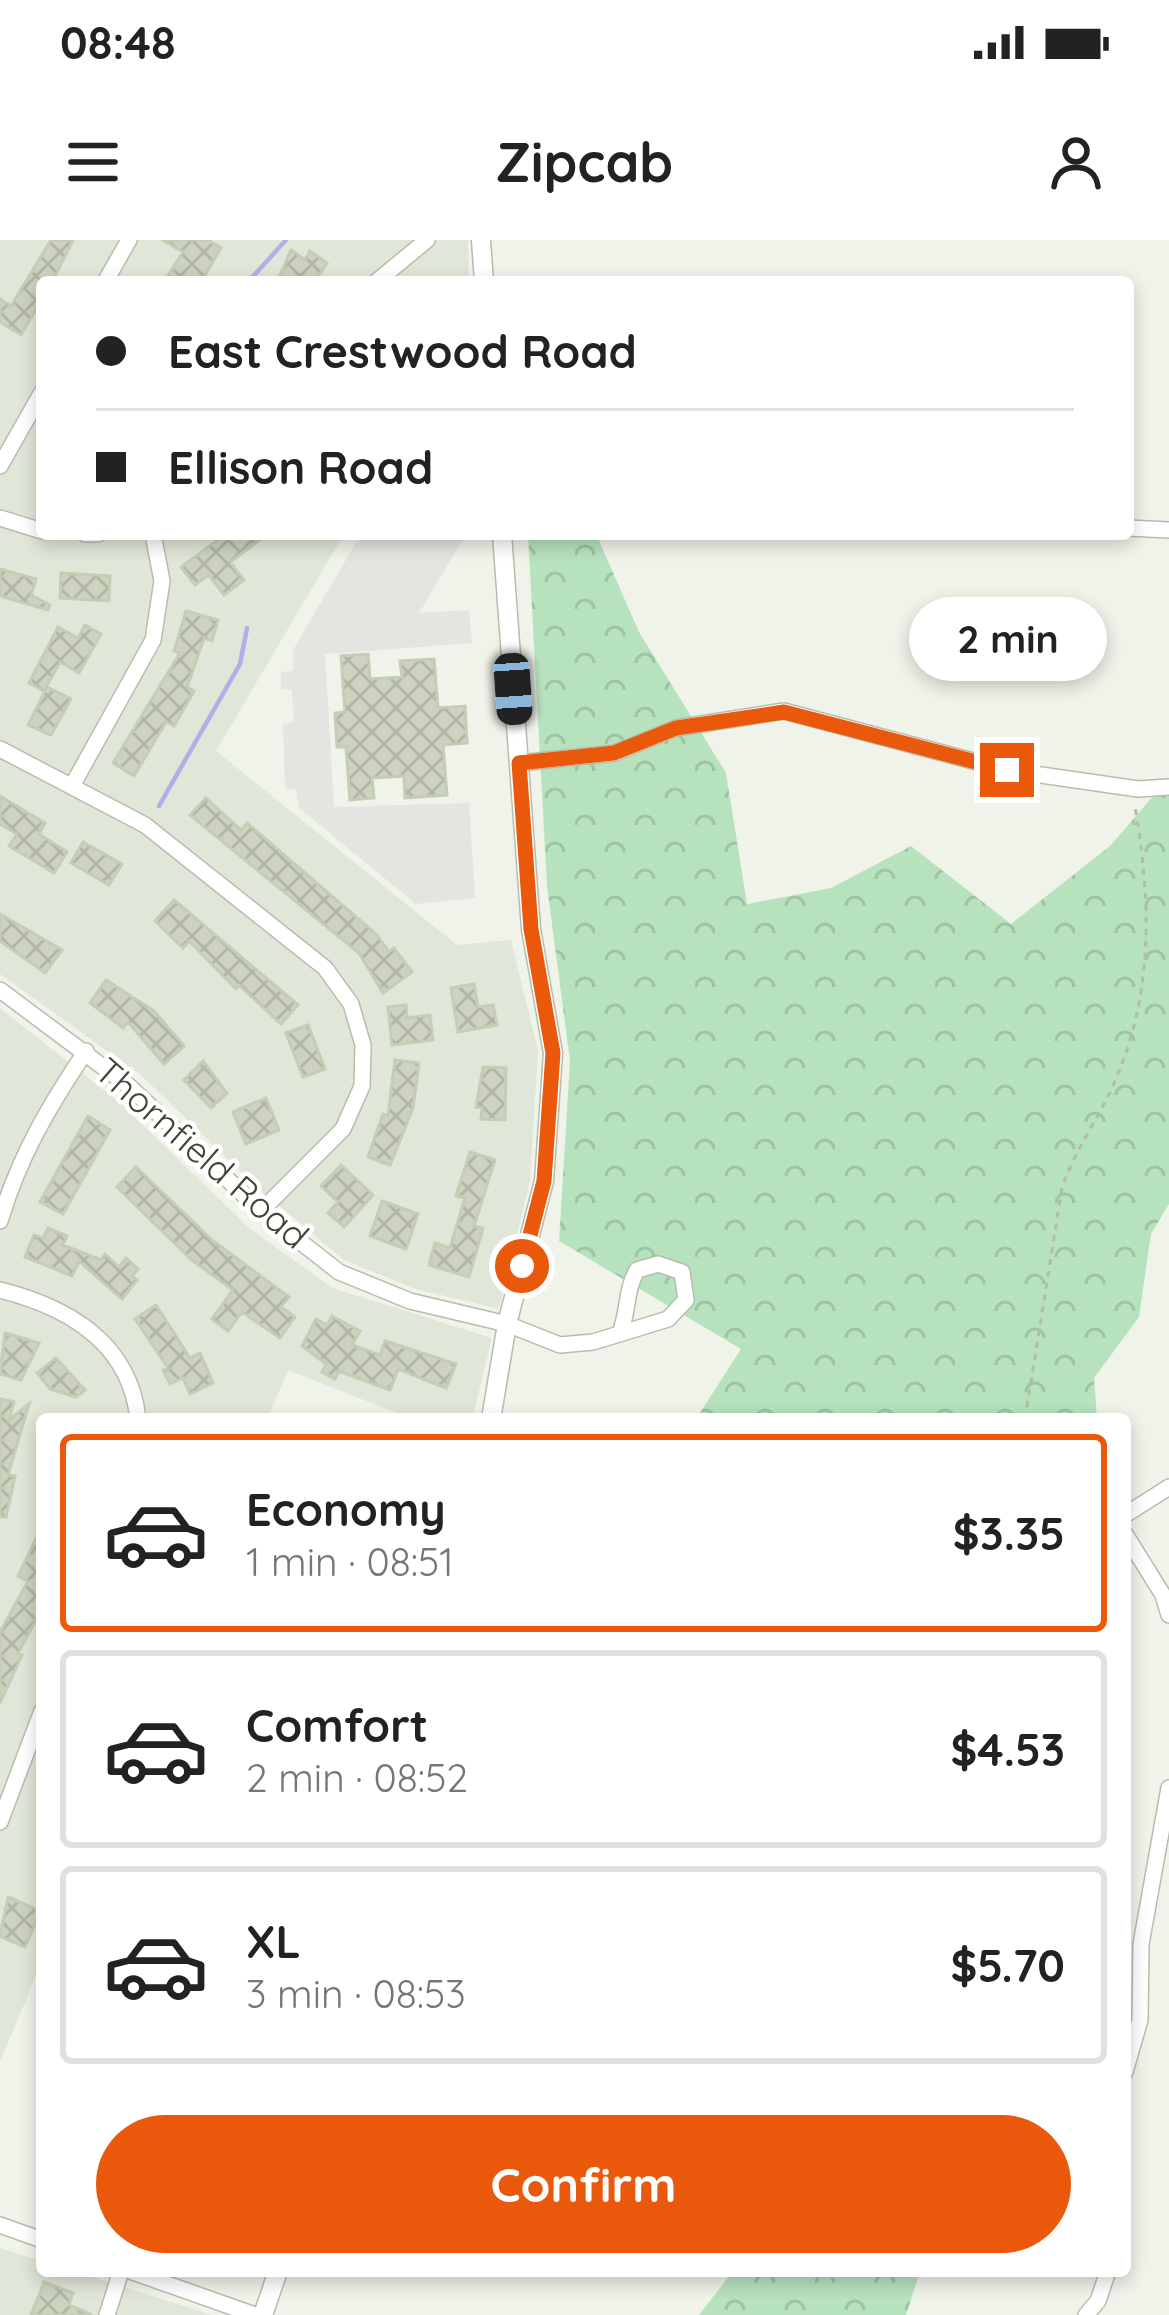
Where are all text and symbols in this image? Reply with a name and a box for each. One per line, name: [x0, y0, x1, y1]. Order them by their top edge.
text: 08:48: [60, 14, 176, 70]
text: Zipcab: [496, 128, 673, 196]
icon: menu: [60, 129, 126, 195]
icon: person: [1043, 129, 1109, 195]
text: East Crestwood Road: [168, 323, 637, 379]
text: Ellison Road: [168, 439, 433, 495]
callout: 2 min: [908, 596, 1106, 680]
text: 2 min: [957, 614, 1059, 663]
car: [493, 652, 533, 726]
route end: [980, 743, 1034, 797]
street label: Thornfield Road: [86, 1048, 318, 1258]
route start: [495, 1239, 549, 1293]
icon: car: [102, 1479, 210, 1587]
text: Economy: [246, 1481, 446, 1537]
text: $3.35: [953, 1505, 1065, 1561]
text: 1 min · 08:51: [246, 1537, 454, 1586]
icon: car: [102, 1695, 210, 1803]
text: Comfort: [246, 1697, 428, 1753]
text: $4.53: [950, 1721, 1065, 1777]
text: 2 min · 08:52: [246, 1753, 468, 1802]
icon: car: [102, 1911, 210, 2019]
text: XL: [246, 1913, 301, 1969]
text: $5.70: [950, 1937, 1065, 1993]
text: 3 min · 08:53: [246, 1969, 466, 2018]
button: Confirm: [96, 2115, 1071, 2253]

